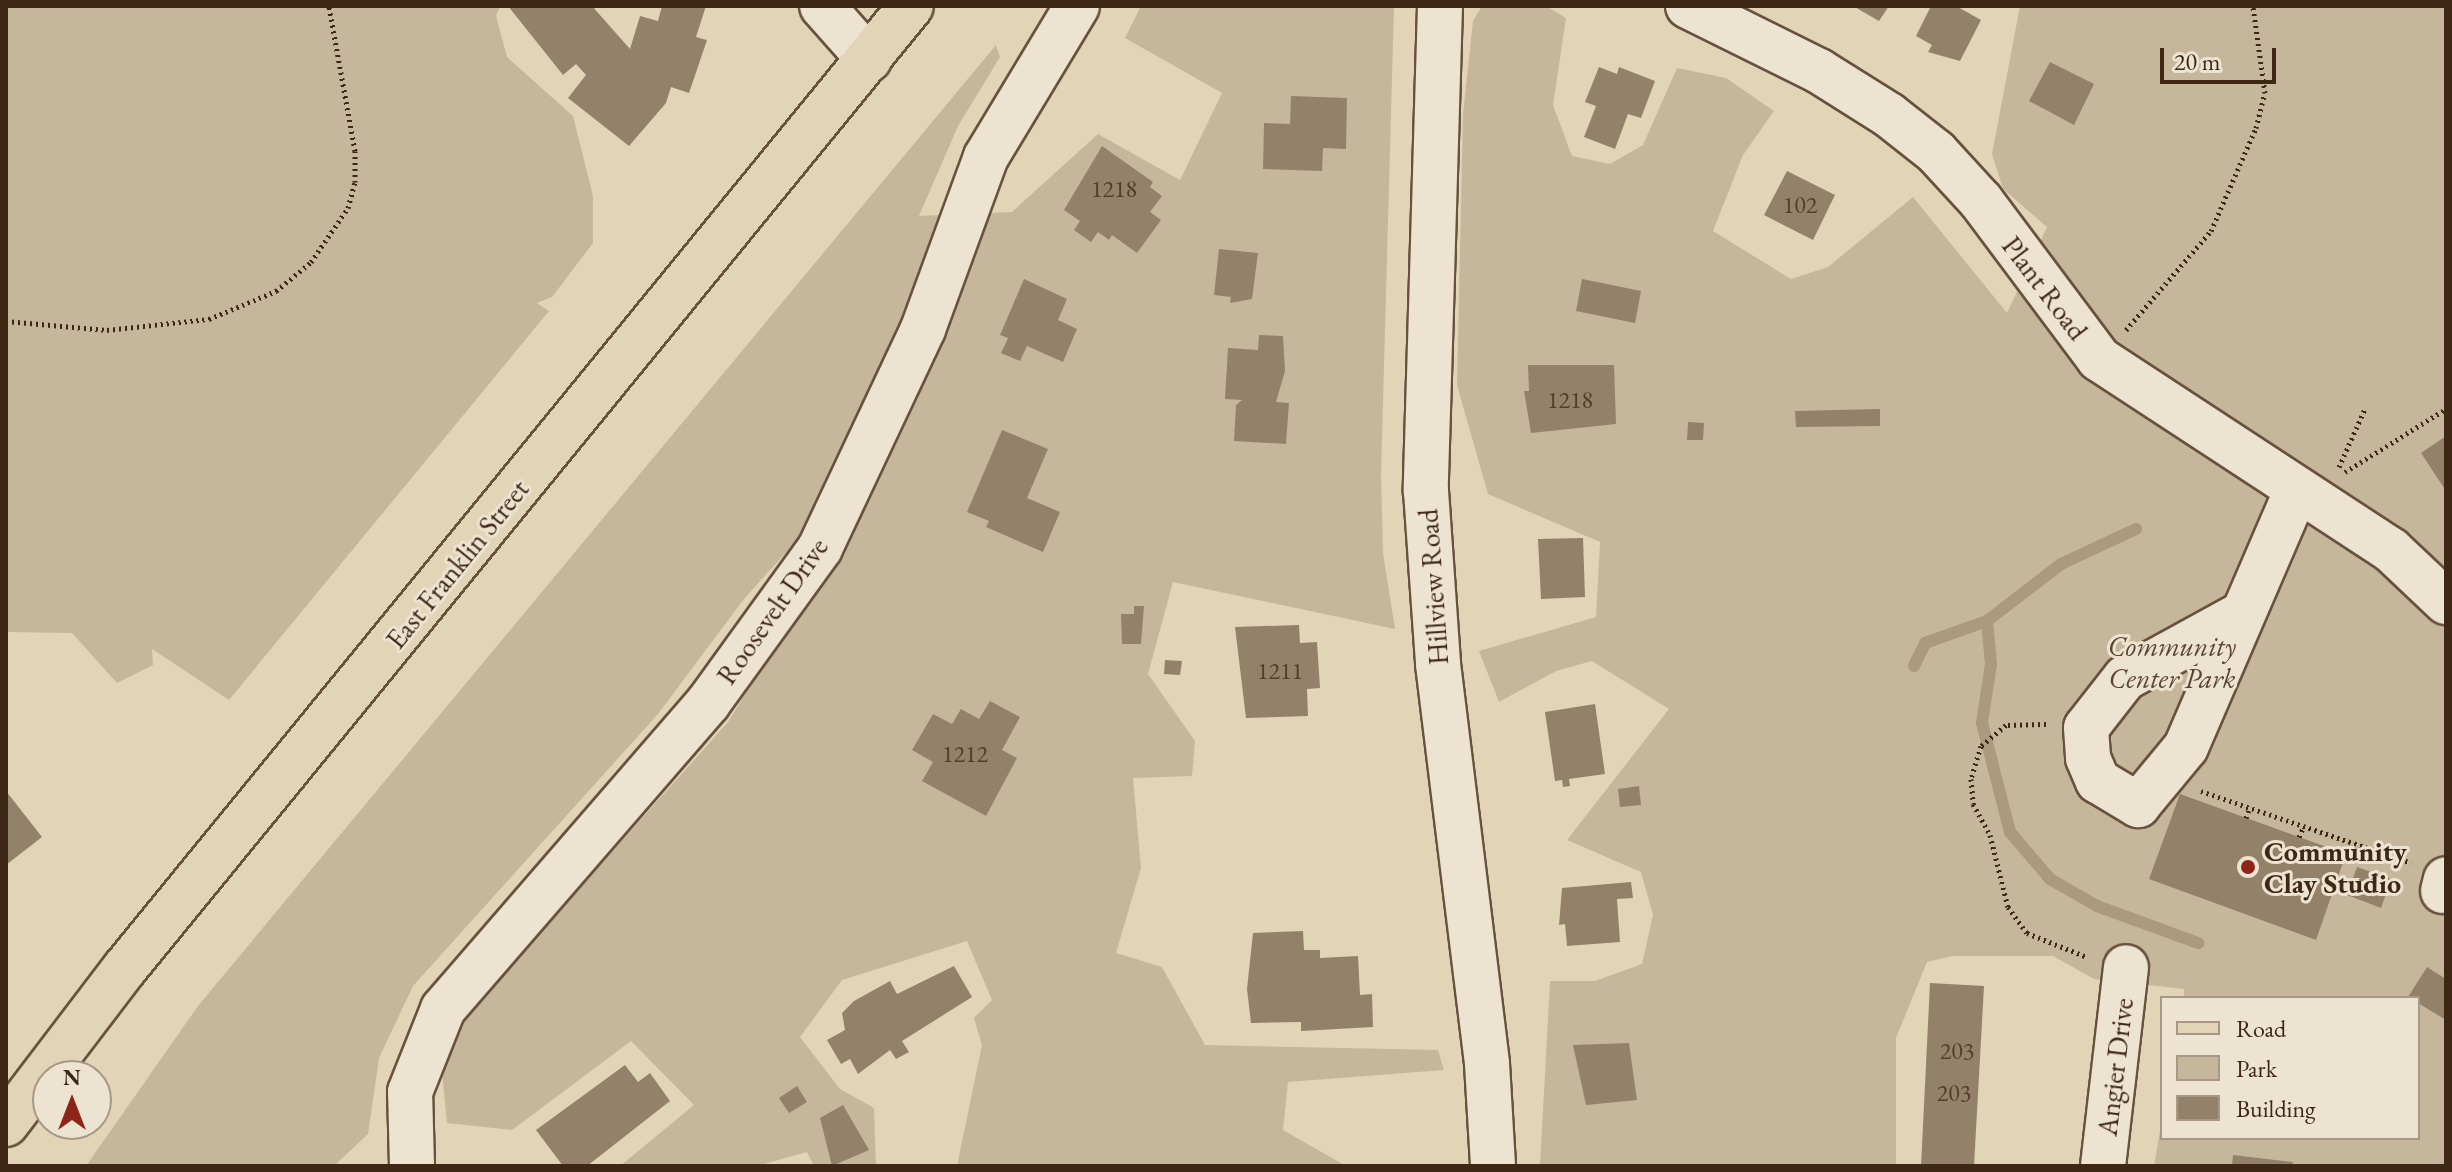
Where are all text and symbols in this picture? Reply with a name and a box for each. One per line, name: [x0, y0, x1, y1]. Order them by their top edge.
scale bar: [2164, 32, 2280, 82]
text: 20 m: [2174, 46, 2221, 77]
house number: 1218: [1091, 175, 1137, 203]
house number: 102: [1783, 191, 1817, 219]
street label: Plant Road: [1995, 230, 2095, 346]
house number: 1218: [1547, 386, 1593, 414]
street label: East Franklin Street: [379, 473, 535, 655]
street label: Hillview Road: [1411, 508, 1455, 666]
street label: Roosevelt Drive: [709, 531, 835, 691]
park label: Community Center Park: [2108, 629, 2236, 695]
house number: 1211: [1257, 657, 1303, 685]
house number: 1212: [942, 740, 988, 768]
place label: Community Clay Studio: [2264, 834, 2407, 900]
marker: Community Clay Studio: [2239, 858, 2257, 876]
street label: Angier Drive: [2090, 996, 2140, 1138]
legend: [2160, 996, 2420, 1140]
text: Road: [2236, 1013, 2286, 1044]
house number: 203: [1940, 1037, 1974, 1065]
text: Park: [2236, 1053, 2277, 1084]
north arrow: [32, 1060, 112, 1140]
text: N: [63, 1063, 81, 1092]
house number: 203: [1937, 1079, 1971, 1107]
text: Building: [2236, 1093, 2316, 1124]

